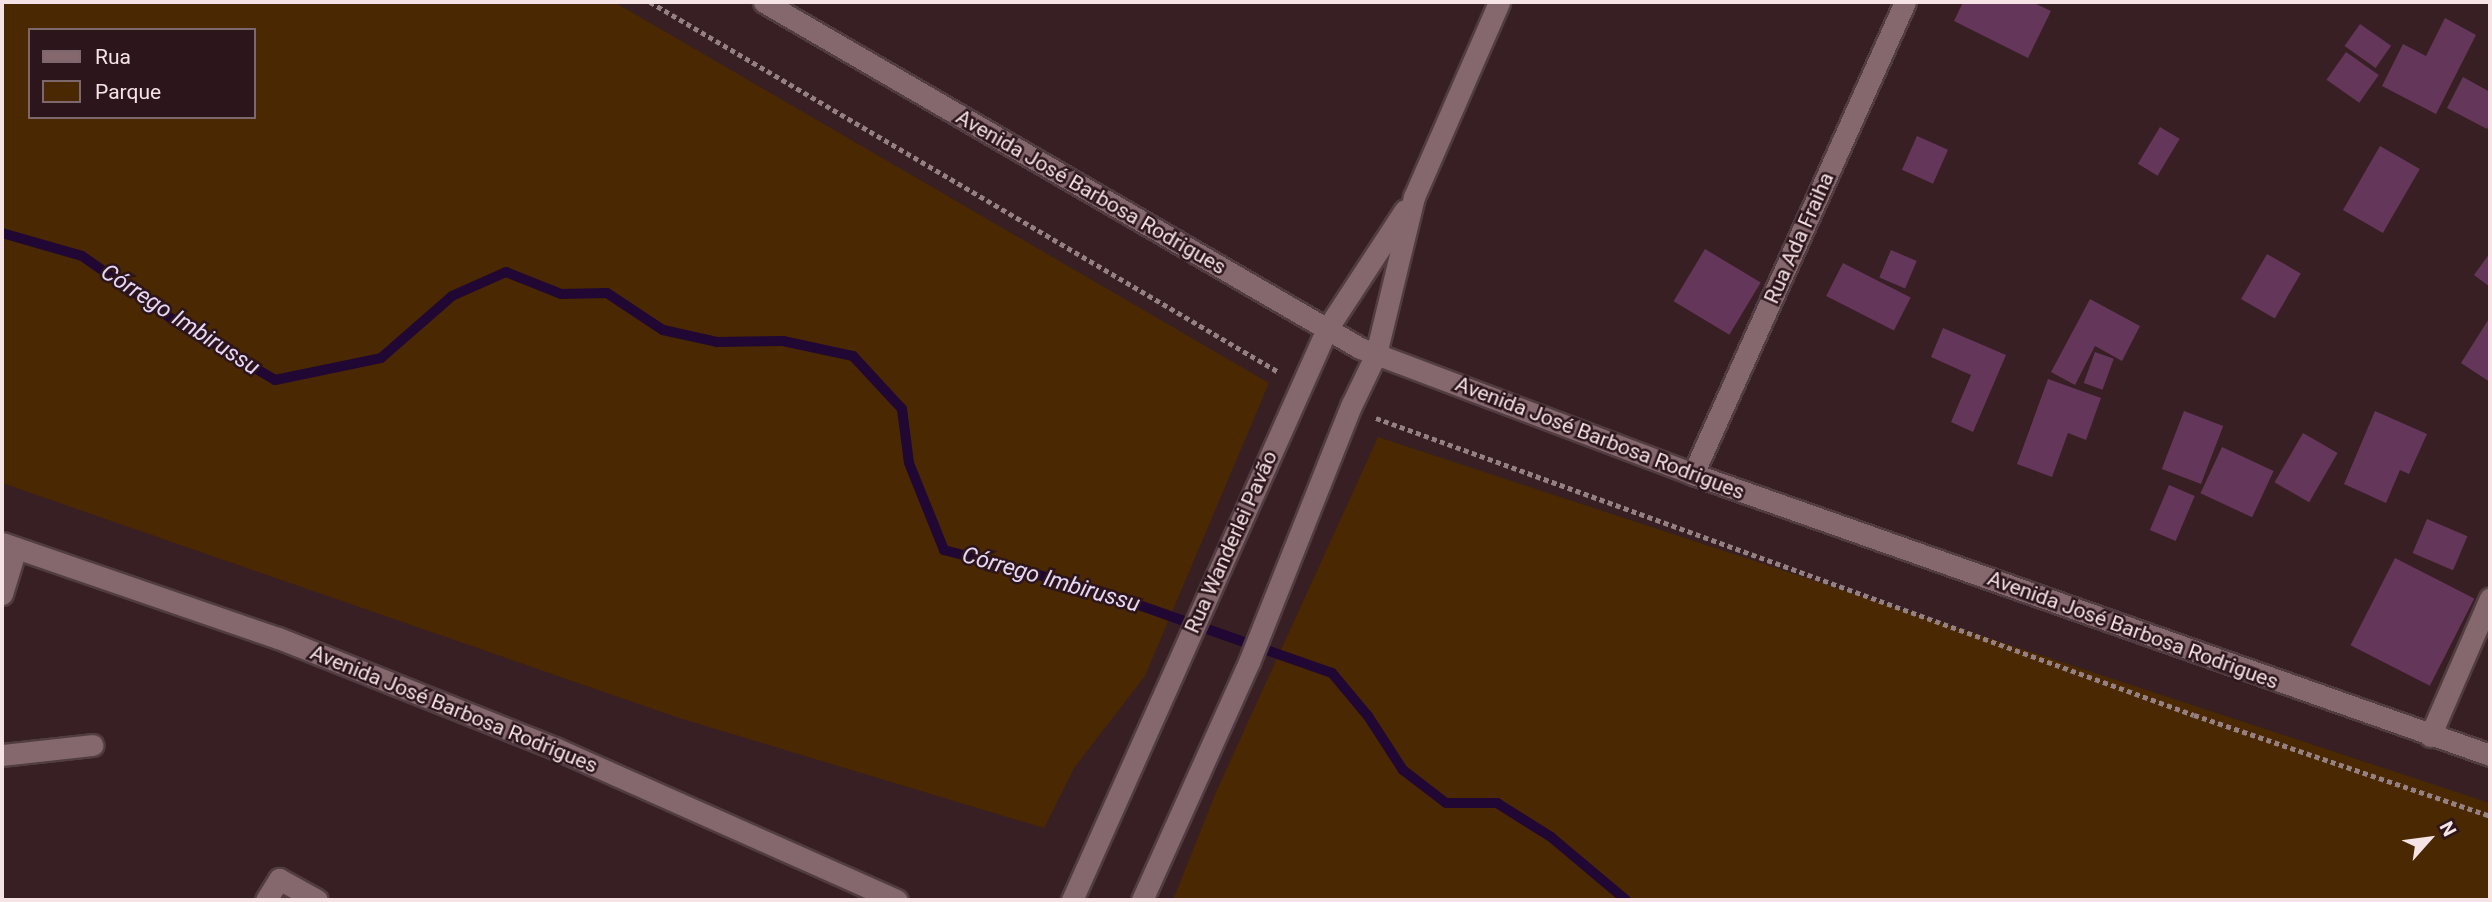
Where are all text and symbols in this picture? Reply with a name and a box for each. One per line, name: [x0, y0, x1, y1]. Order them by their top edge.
legend: [28, 28, 256, 119]
text: Rua: [95, 45, 131, 69]
text: Parque: [95, 80, 161, 104]
street label: Avenida José Barbosa Rodrigues: [952, 104, 1230, 280]
street label: Rua Ada Fraiha: [1759, 169, 1839, 307]
water label: Córrego Imbirussu: [95, 258, 265, 382]
street label: Avenida José Barbosa Rodrigues: [1452, 371, 1748, 505]
street label: Rua Wanderlei Pavão: [1179, 447, 1283, 637]
water label: Córrego Imbirussu: [959, 541, 1143, 619]
street label: Avenida José Barbosa Rodrigues: [1984, 566, 2282, 694]
street label: Avenida José Barbosa Rodrigues: [307, 640, 601, 778]
north arrow: [2394, 804, 2464, 874]
text: N: [2435, 818, 2461, 840]

